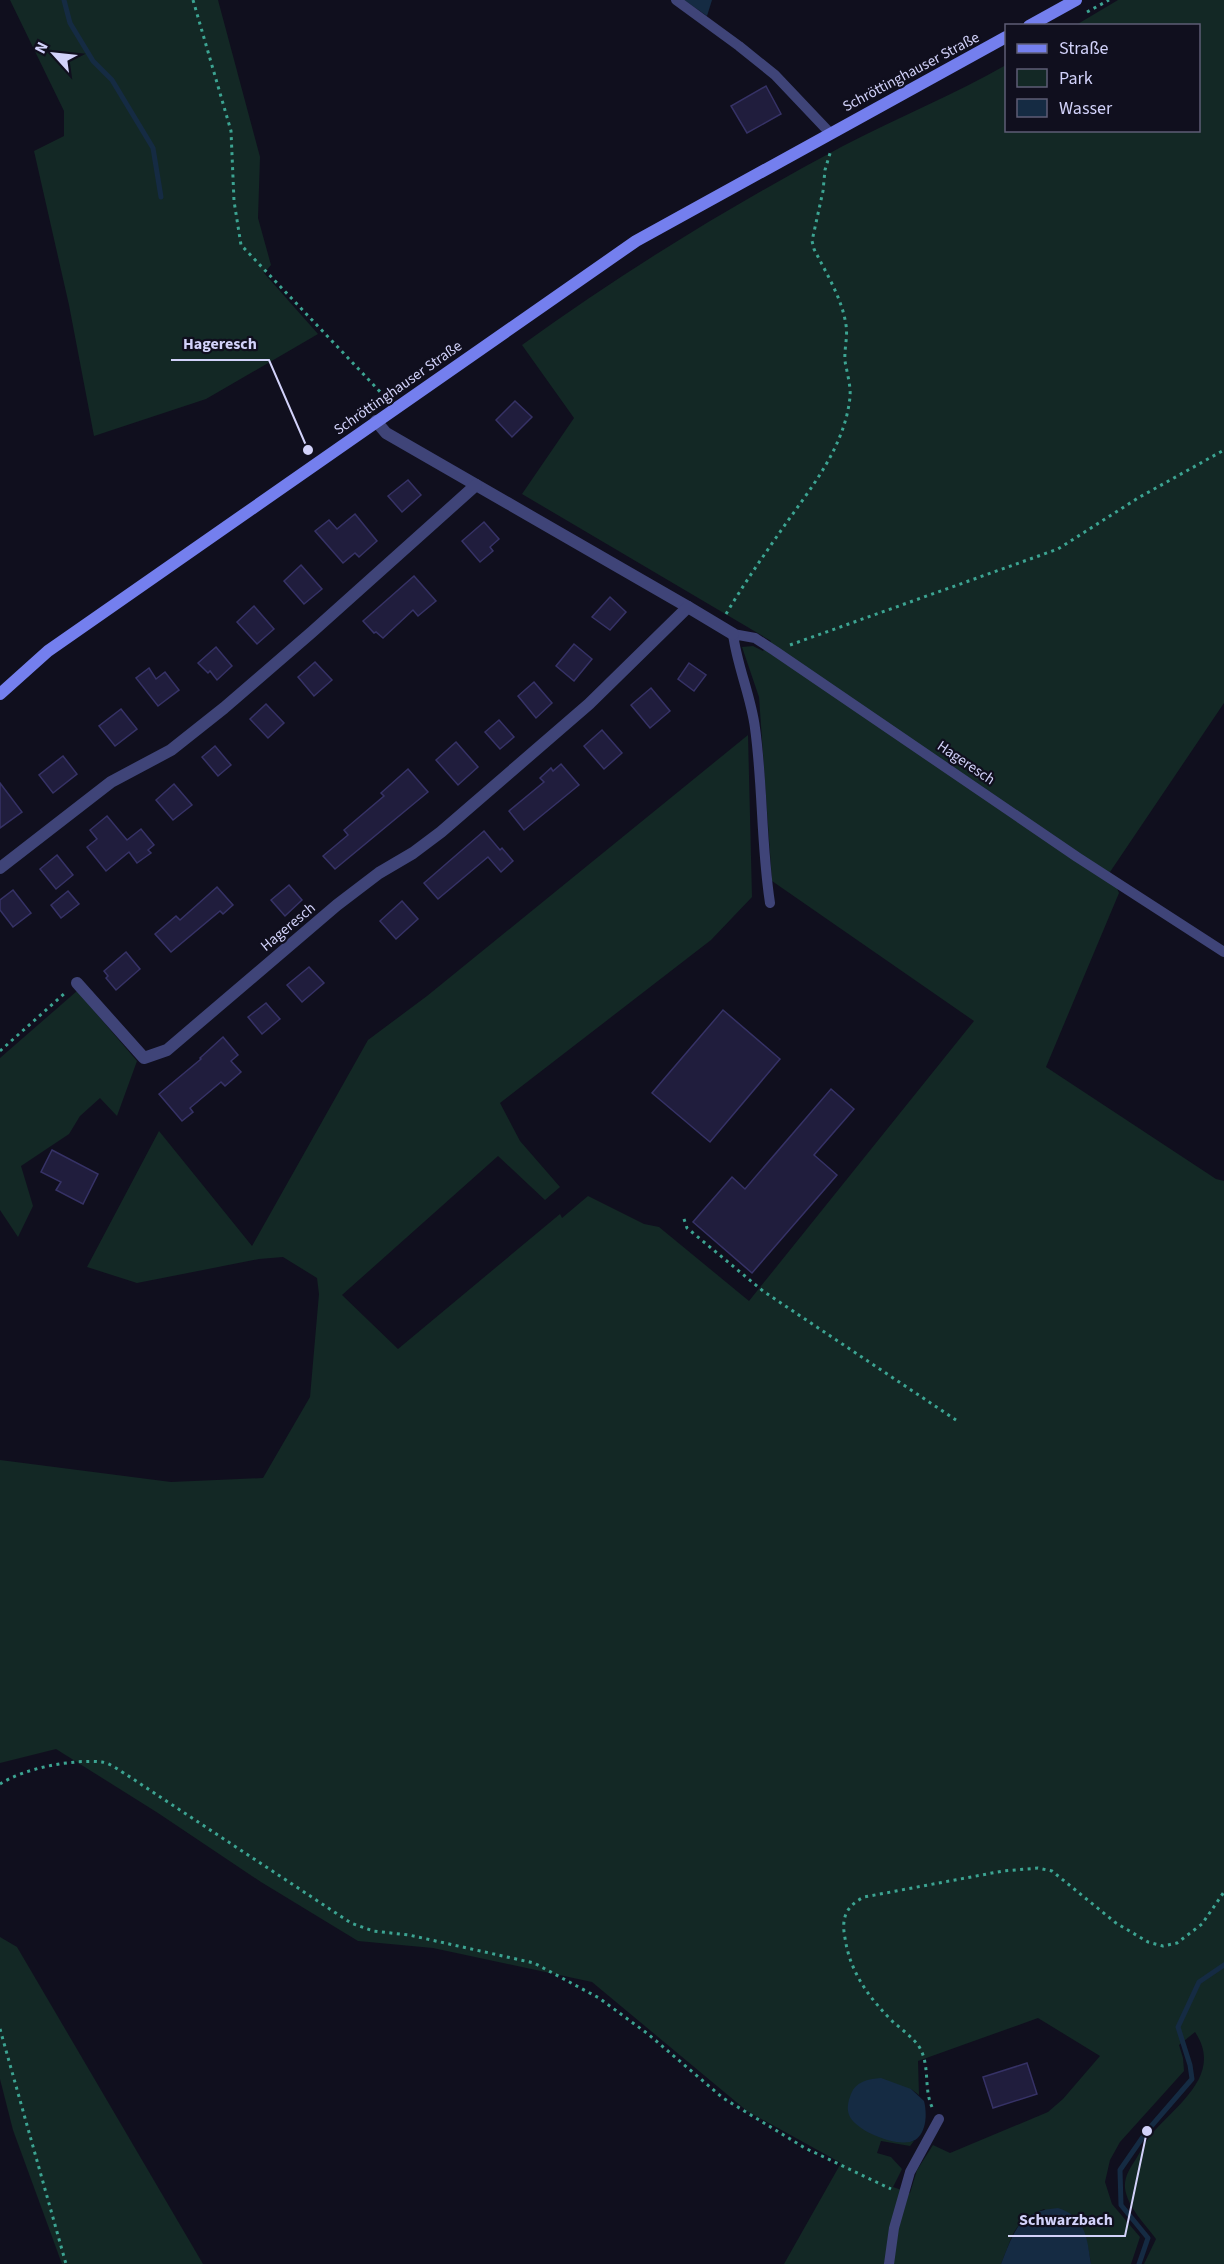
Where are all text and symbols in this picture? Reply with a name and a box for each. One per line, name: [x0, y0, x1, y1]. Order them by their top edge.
north arrow: [24, 24, 84, 84]
legend: [1005, 24, 1200, 132]
street label: Schröttinghauser Straße: [839, 27, 983, 117]
text: Straße: [1059, 36, 1109, 61]
text: N: [29, 38, 54, 57]
text: Park: [1059, 66, 1093, 91]
text: Wasser: [1059, 96, 1113, 121]
callout: Hageresch: [171, 326, 269, 360]
text: Hageresch: [183, 333, 257, 355]
street label: Schröttinghauser Straße: [330, 336, 466, 440]
street label: Hageresch: [933, 736, 999, 790]
street label: Hageresch: [256, 898, 320, 956]
callout: Schwarzbach: [1008, 2202, 1125, 2236]
text: Schwarzbach: [1019, 2209, 1113, 2231]

